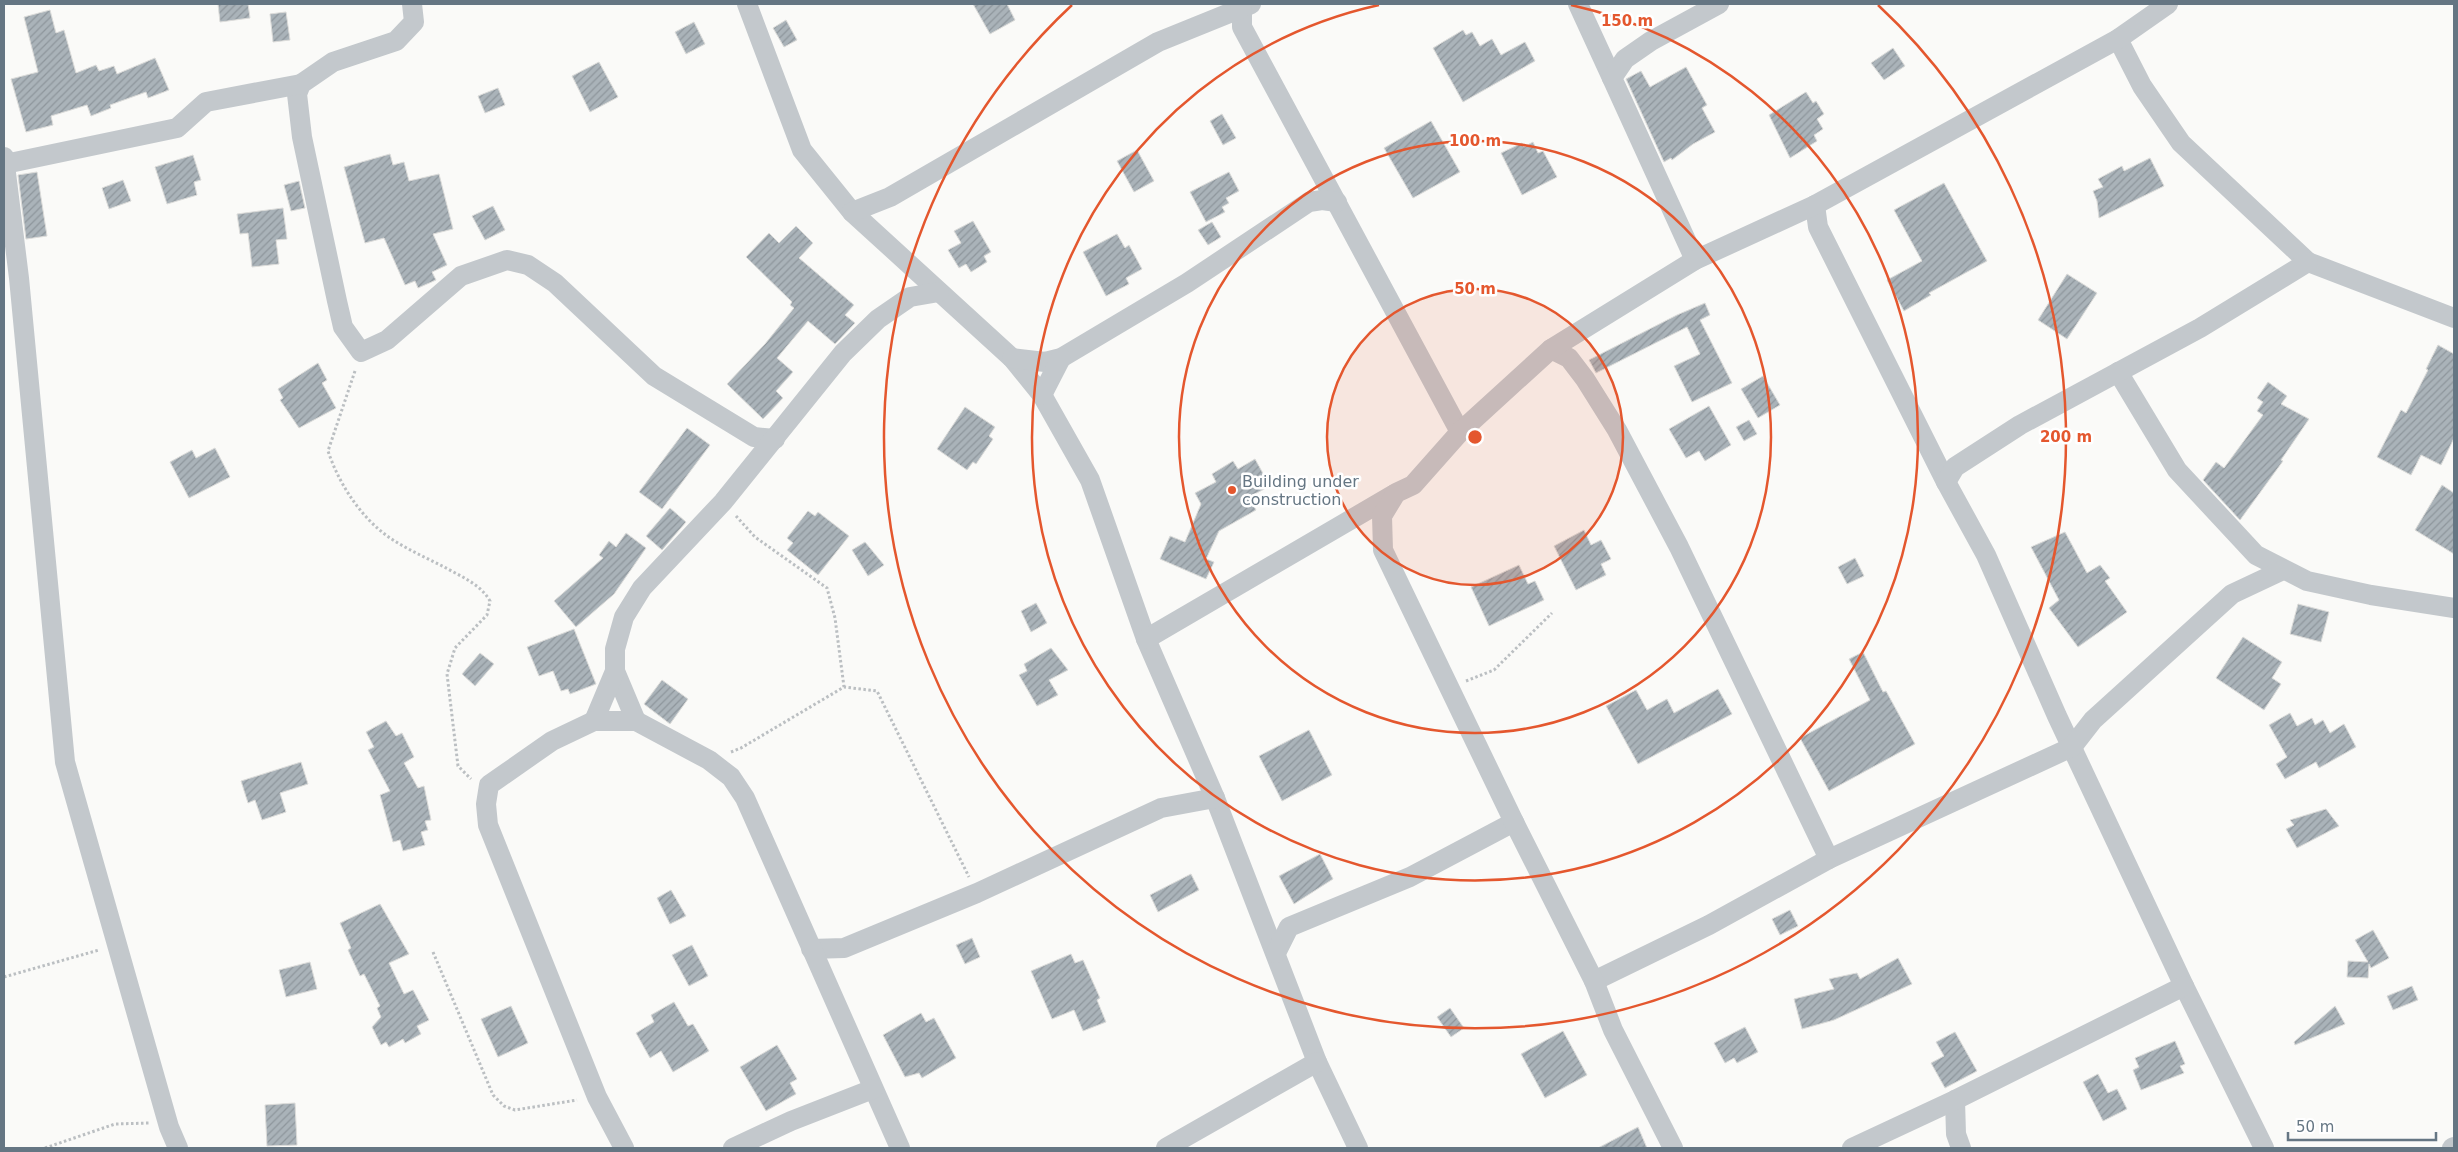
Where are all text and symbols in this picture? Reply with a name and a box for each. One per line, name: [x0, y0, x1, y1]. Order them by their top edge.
text: 150 m: [1601, 12, 1653, 30]
text: 100 m: [1449, 132, 1501, 150]
text: 50 m: [1454, 280, 1496, 298]
centre of rings: [1466, 428, 1484, 446]
text: 200 m: [2040, 428, 2092, 446]
place label: Building under construction: [1242, 472, 1359, 509]
marker: Building under construction: [1226, 484, 1238, 496]
scale bar: [2288, 1110, 2436, 1142]
text: 50 m: [2296, 1118, 2334, 1136]

